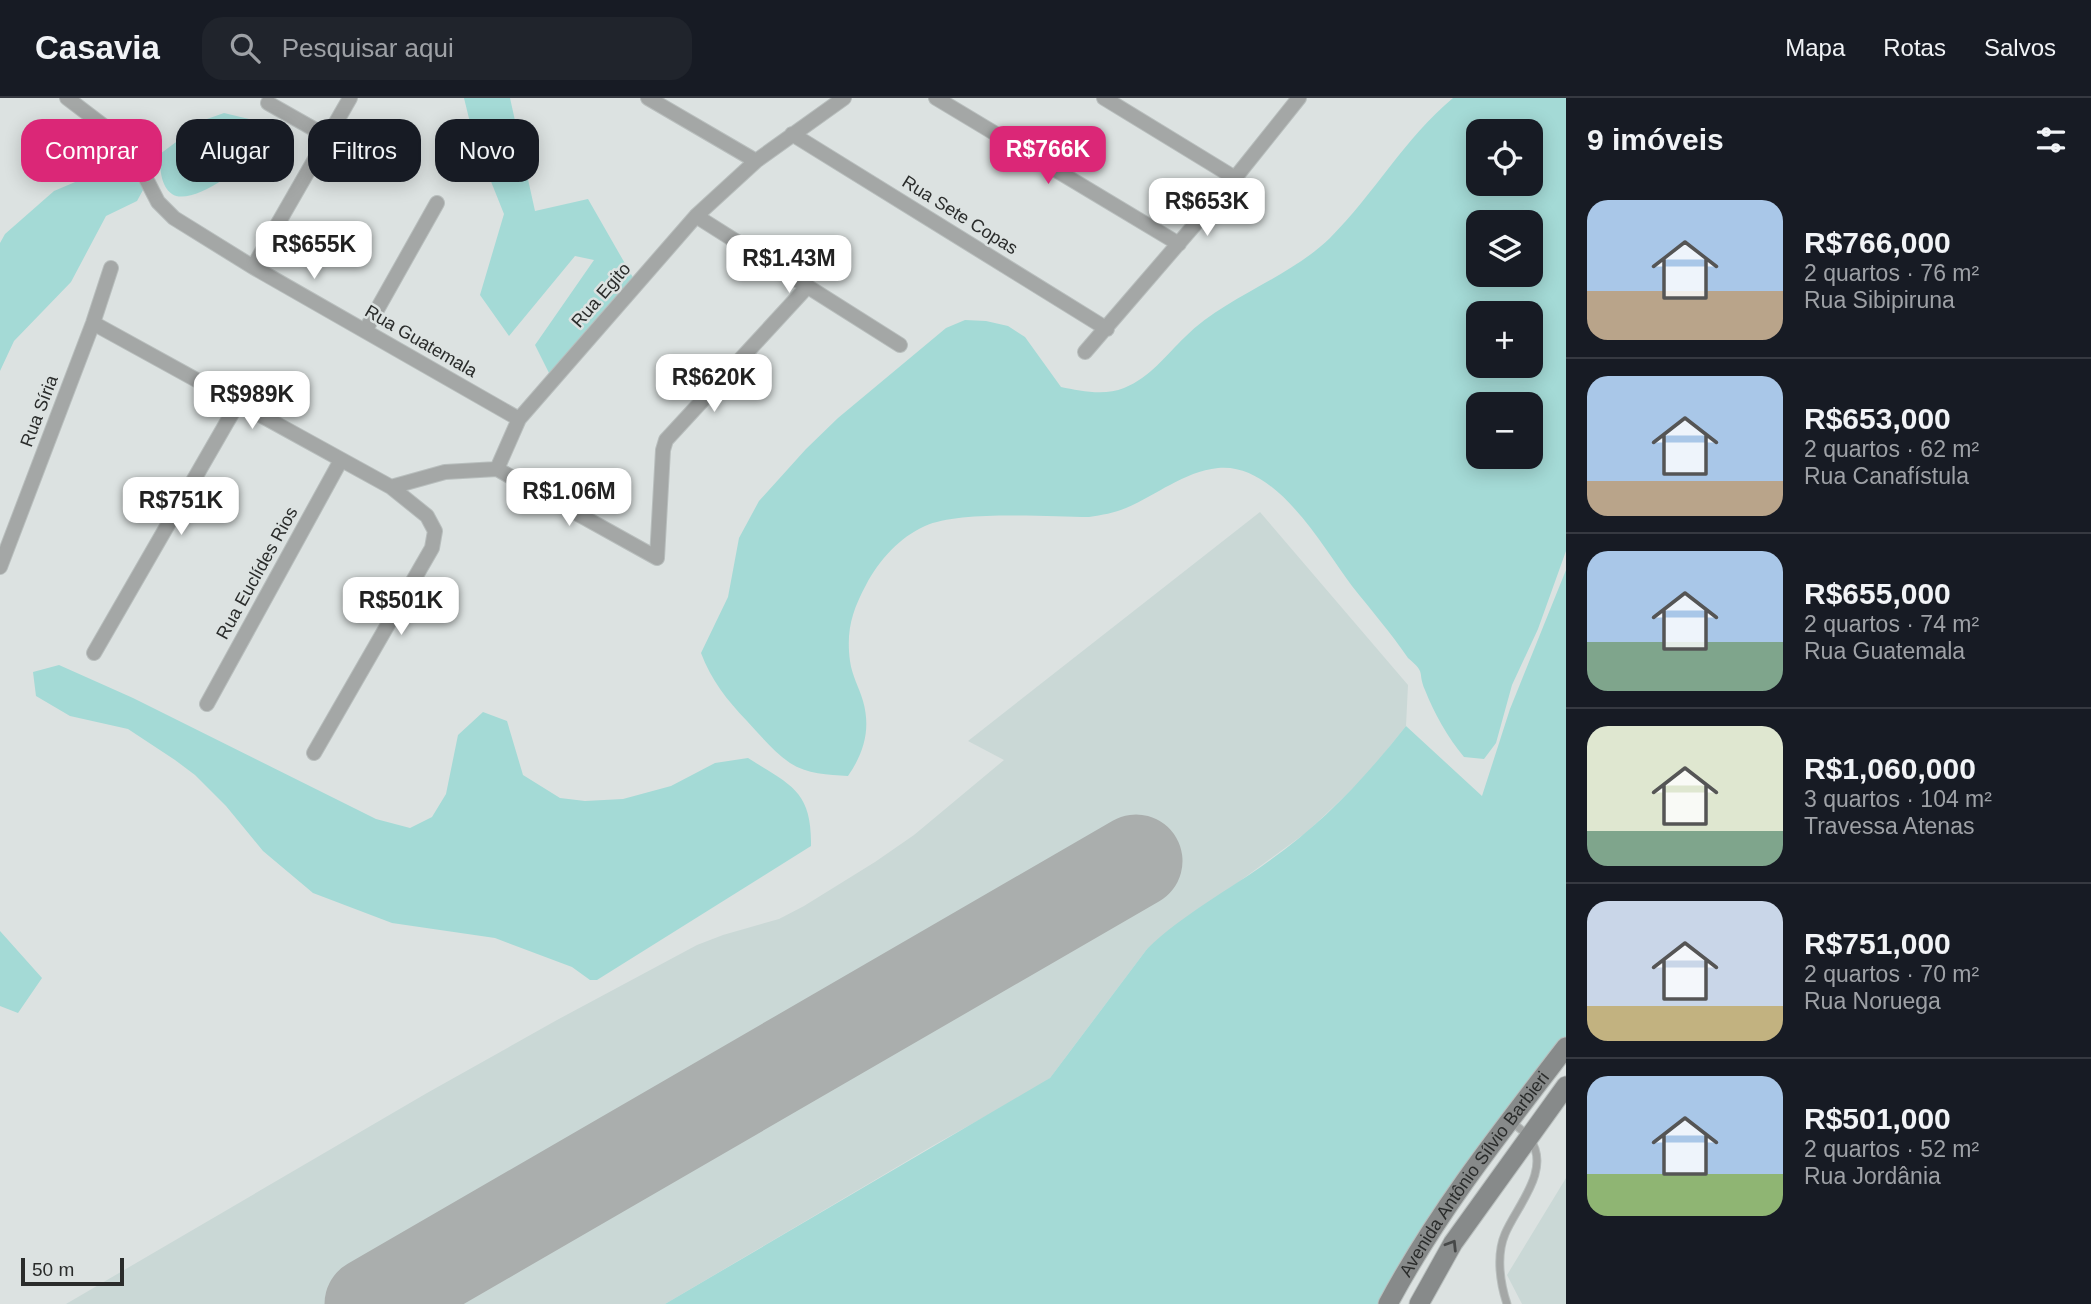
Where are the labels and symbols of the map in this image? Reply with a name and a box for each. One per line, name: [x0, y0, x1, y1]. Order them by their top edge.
pin: R$766K: [991, 126, 1105, 186]
street label: Rua Sete Copas: [899, 172, 1021, 258]
pin: R$653K: [1150, 178, 1264, 238]
pin: R$655K: [257, 222, 371, 281]
pin: R$1.43M: [724, 236, 854, 295]
street label: Rua Egito: [568, 259, 634, 331]
street label: Rua Guatemala: [361, 301, 481, 382]
pin: R$620K: [657, 354, 771, 414]
street label: Rua Síria: [16, 371, 62, 450]
pin: R$989K: [195, 372, 309, 431]
pin: R$1.06M: [504, 468, 634, 528]
pin: R$751K: [124, 478, 238, 537]
street label: Rua Euclídes Rios: [212, 503, 302, 643]
pin: R$501K: [344, 578, 458, 637]
street label: Avenida Antônio Sílvio Barbieri: [1395, 1068, 1553, 1280]
one-way arrow: [1444, 1239, 1457, 1252]
scale bar: [21, 1255, 124, 1287]

